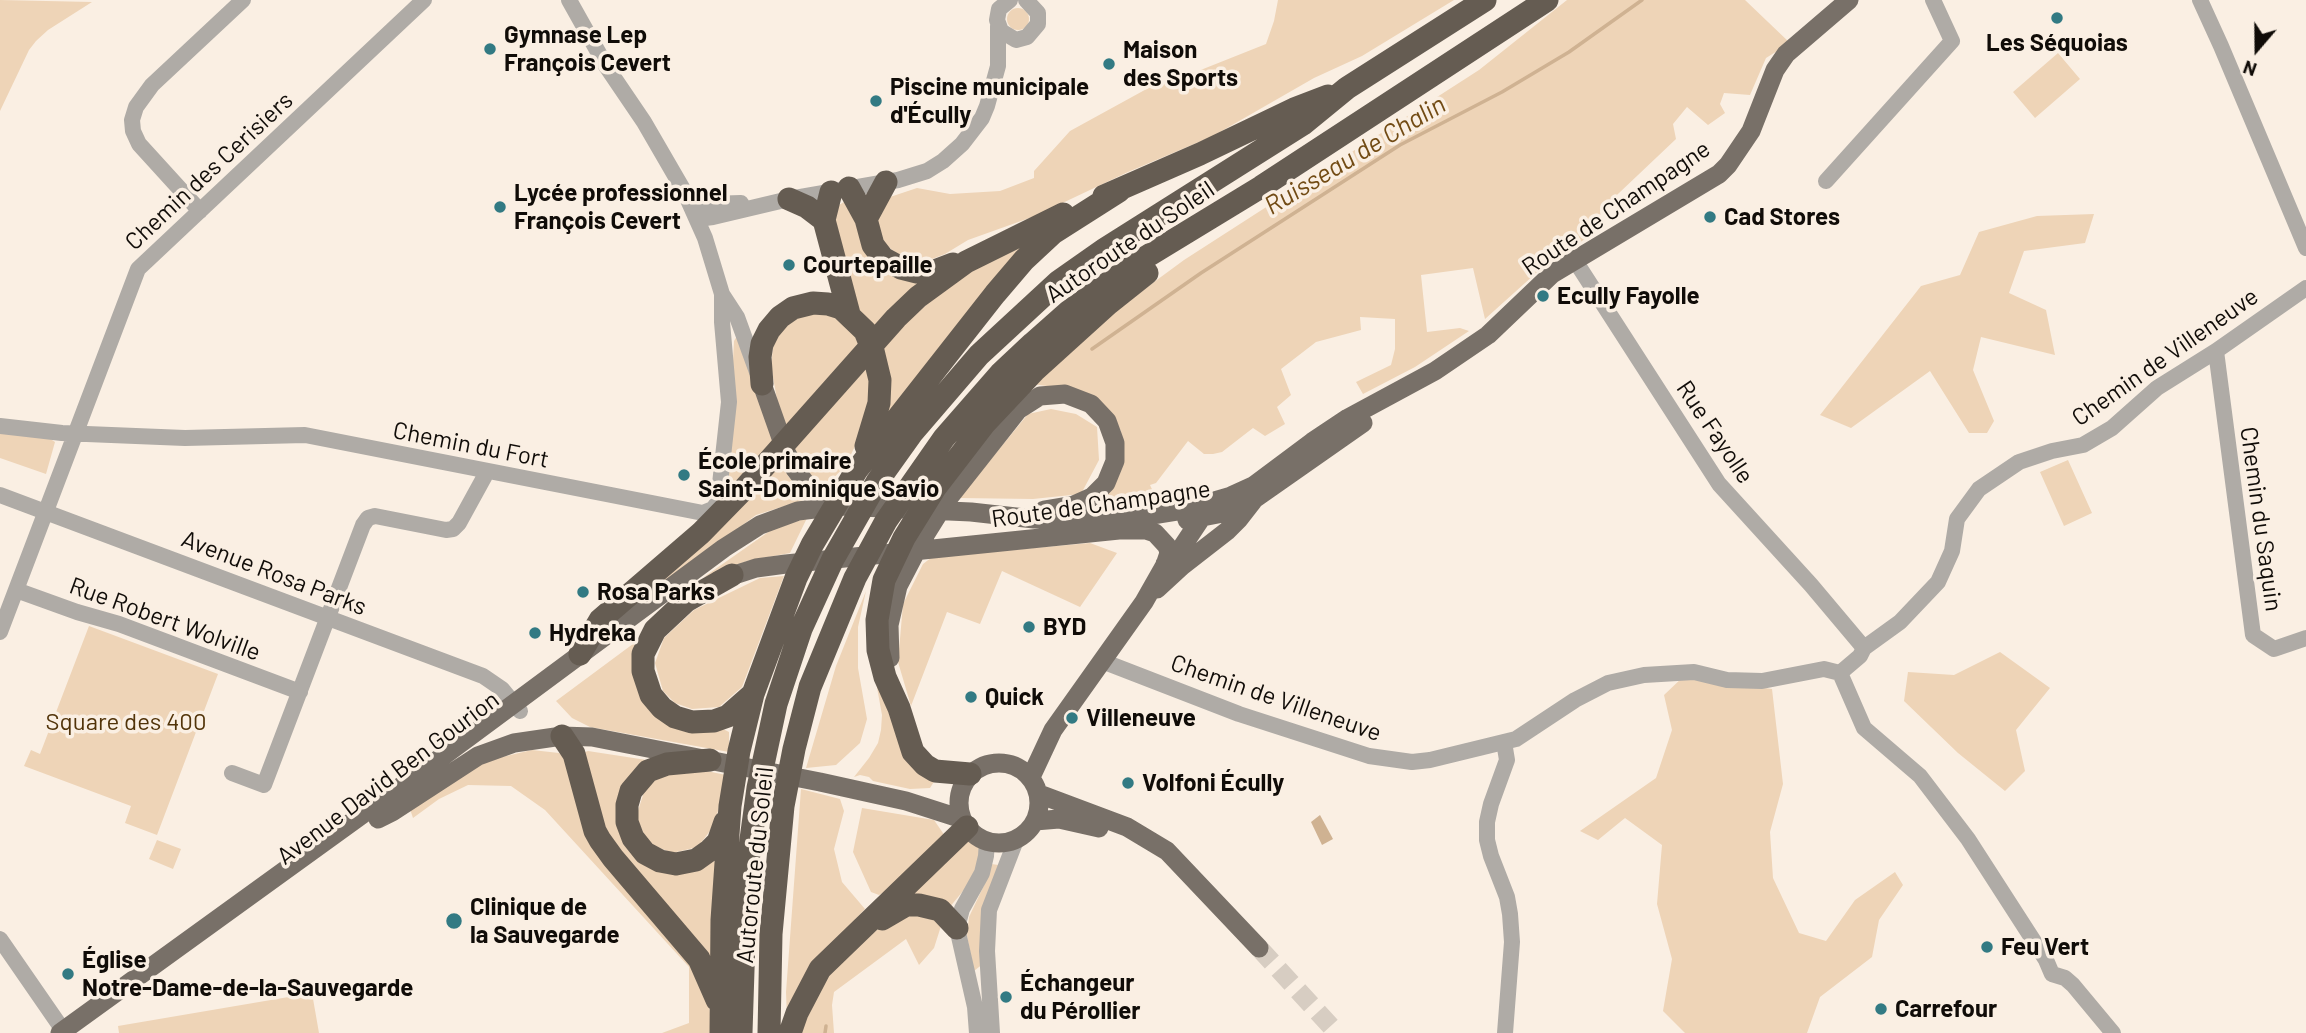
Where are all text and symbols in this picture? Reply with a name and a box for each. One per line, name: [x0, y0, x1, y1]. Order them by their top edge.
marker: Les Séquoias: [2049, 10, 2065, 26]
north arrow: [2222, 14, 2292, 84]
place label: Gymnase Lep François Cevert: [504, 21, 671, 77]
place label: Les Séquoias: [1986, 29, 2128, 57]
place label: Maison des Sports: [1123, 36, 1238, 92]
marker: Gymnase Lep François Cevert: [482, 41, 498, 57]
marker: Maison des Sports: [1101, 56, 1117, 72]
text: N: [2240, 56, 2260, 82]
place label: Piscine municipale d'Écully: [890, 73, 1089, 129]
street label: Chemin des Cerisiers: [119, 86, 299, 256]
water label: Ruisseau de Chalin: [1259, 89, 1451, 221]
marker: Piscine municipale d'Écully: [868, 93, 884, 109]
street label: Route de Champagne: [1516, 134, 1716, 282]
street label: Autoroute du Soleil: [1040, 175, 1220, 309]
place label: Lycée professionnel François Cevert: [514, 179, 728, 235]
marker: Lycée professionnel François Cevert: [492, 199, 508, 215]
place label: Cad Stores: [1724, 203, 1840, 231]
marker: Cad Stores: [1702, 209, 1718, 225]
place label: Courtepaille: [803, 251, 933, 279]
marker: Courtepaille: [781, 257, 797, 273]
place label: Ecully Fayolle: [1557, 282, 1700, 310]
street label: Chemin de Villeneuve: [2066, 282, 2264, 432]
marker: Ecully Fayolle: [1535, 288, 1551, 304]
street label: Rue Fayolle: [1670, 375, 1760, 489]
street label: Chemin du Fort: [391, 416, 551, 474]
street label: Chemin du Saquin: [2234, 425, 2288, 613]
place label: École primaire Saint-Dominique Savio: [698, 447, 939, 503]
marker: École primaire Saint-Dominique Savio: [676, 467, 692, 483]
street label: Route de Champagne: [990, 474, 1212, 534]
street label: Avenue Rosa Parks: [177, 524, 371, 622]
street label: Rue Robert Wolville: [66, 571, 264, 667]
place label: Rosa Parks: [597, 578, 715, 606]
marker: Rosa Parks: [575, 584, 591, 600]
place label: BYD: [1043, 613, 1086, 641]
place label: Hydreka: [549, 619, 636, 647]
marker: BYD: [1021, 619, 1037, 635]
marker: Hydreka: [527, 625, 543, 641]
street label: Chemin de Villeneuve: [1167, 648, 1385, 748]
place label: Quick: [985, 683, 1044, 711]
street label: Avenue David Ben Gourion: [271, 685, 505, 871]
marker: Quick: [963, 689, 979, 705]
place label: Villeneuve: [1086, 704, 1196, 732]
park label: Square des 400: [46, 708, 206, 736]
marker: Villeneuve: [1064, 710, 1080, 726]
street label: Autoroute du Soleil: [730, 765, 780, 965]
place label: Volfoni Écully: [1142, 769, 1284, 797]
marker: Volfoni Écully: [1120, 775, 1136, 791]
place label: Clinique de la Sauvegarde: [470, 893, 620, 949]
marker: Clinique de la Sauvegarde: [444, 911, 464, 931]
place label: Feu Vert: [2001, 933, 2089, 961]
marker: Feu Vert: [1979, 939, 1995, 955]
place label: Église Notre-Dame-de-la-Sauvegarde: [82, 946, 413, 1002]
marker: Église Notre-Dame-de-la-Sauvegarde: [60, 966, 76, 982]
place label: Échangeur du Pérollier: [1020, 969, 1141, 1025]
marker: Échangeur du Pérollier: [998, 989, 1014, 1005]
place label: Carrefour: [1895, 995, 1997, 1023]
marker: Carrefour: [1873, 1001, 1889, 1017]

